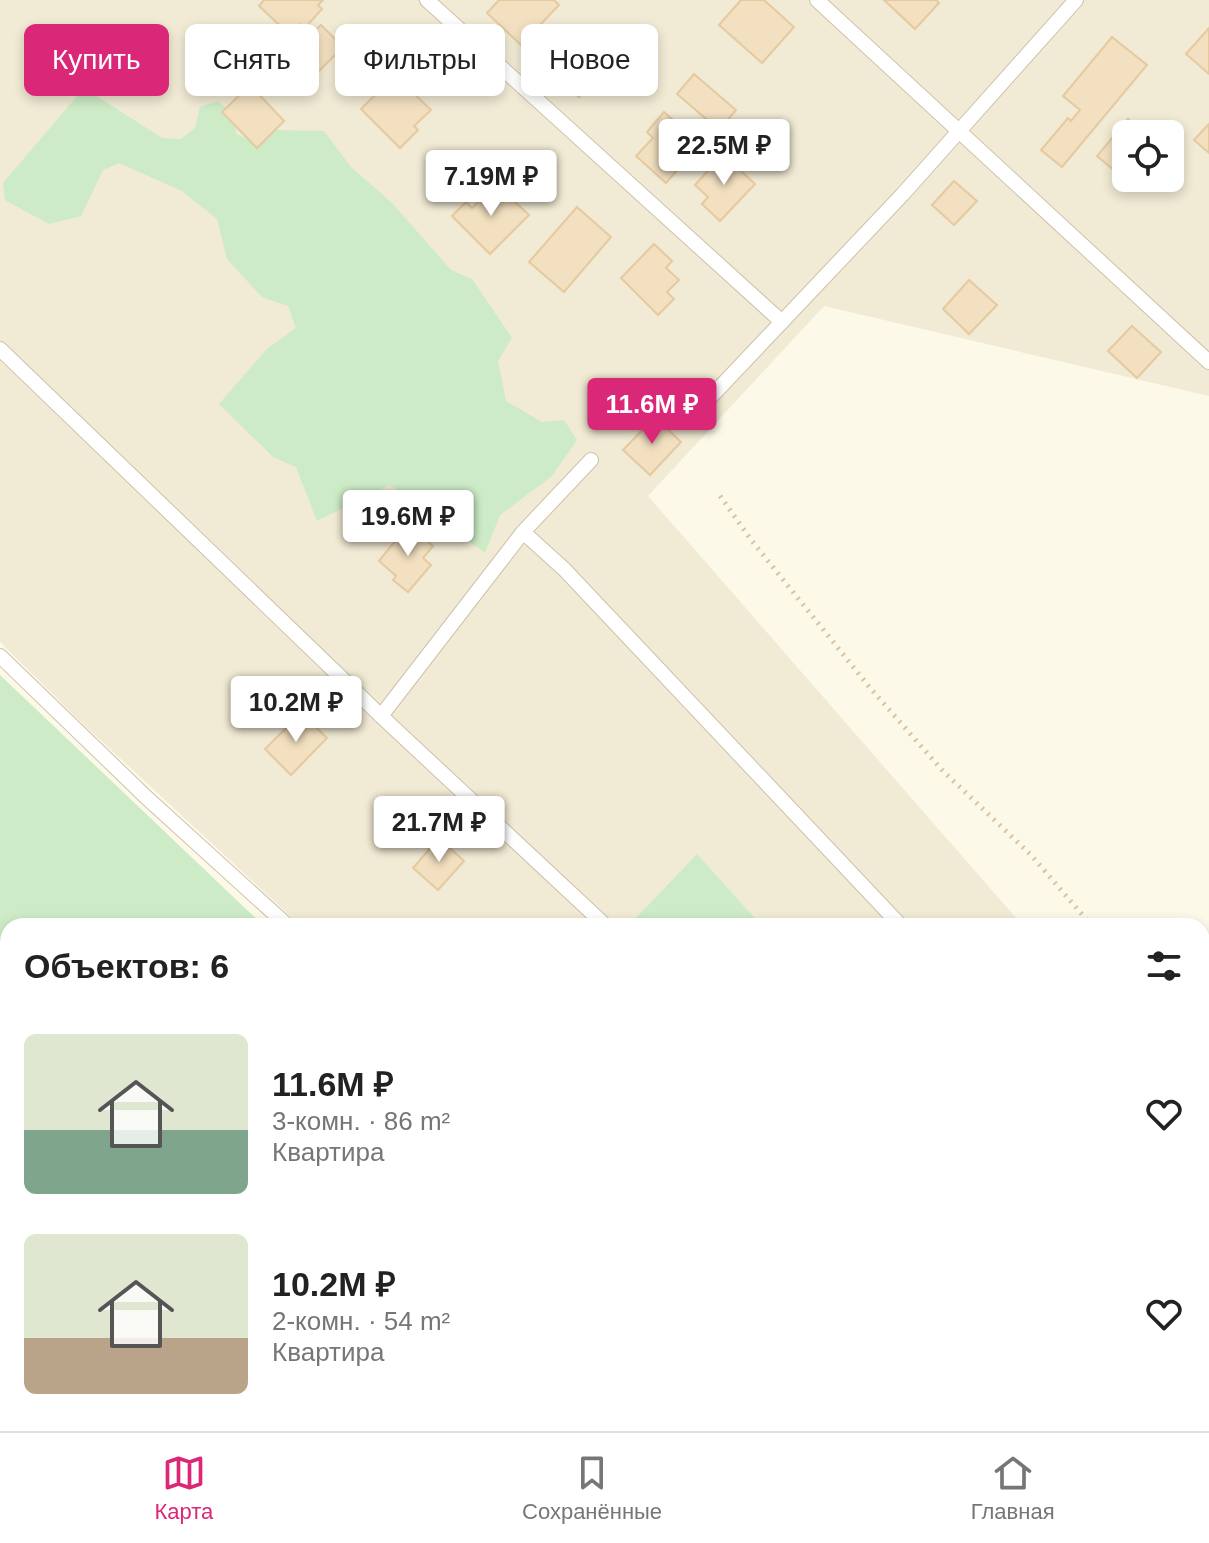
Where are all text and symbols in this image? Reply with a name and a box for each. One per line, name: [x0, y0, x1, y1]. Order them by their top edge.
chip: Купить: [24, 24, 169, 96]
chip: Снять: [185, 24, 319, 96]
chip: Фильтры: [335, 24, 505, 96]
chip: Новое: [521, 24, 658, 96]
pin: 22.5M ₽: [650, 119, 798, 187]
map controls: [1112, 120, 1184, 192]
button: locate: [1112, 120, 1184, 192]
text: 22.5M ₽: [677, 130, 771, 160]
pin: 7.19M ₽: [417, 150, 565, 218]
text: 7.19M ₽: [444, 161, 538, 191]
pin: 11.6M ₽: [578, 378, 726, 446]
text: 11.6M ₽: [605, 389, 699, 419]
pin: 19.6M ₽: [334, 490, 482, 558]
text: 19.6M ₽: [361, 501, 455, 531]
pin: 10.2M ₽: [222, 676, 370, 744]
text: 10.2M ₽: [249, 687, 343, 717]
pin: 21.7M ₽: [365, 796, 513, 864]
text: 21.7M ₽: [392, 807, 486, 837]
icon: filters: [1142, 944, 1186, 988]
text: Объектов: 6: [24, 947, 229, 985]
text: 11.6M ₽: [272, 1065, 394, 1103]
icon: home: [88, 1066, 184, 1162]
icon: heart: [1142, 1092, 1186, 1136]
text: 3-комн. · 86 m²: [272, 1106, 450, 1136]
text: Квартира: [272, 1137, 384, 1167]
text: 10.2M ₽: [272, 1265, 396, 1303]
icon: home: [88, 1266, 184, 1362]
icon: heart: [1142, 1292, 1186, 1336]
text: 2-комн. · 54 m²: [272, 1306, 450, 1336]
text: Квартира: [272, 1337, 384, 1367]
tab: Карта: [154, 1451, 213, 1525]
tab: Сохранённые: [522, 1451, 662, 1525]
tab: Главная: [971, 1451, 1055, 1525]

